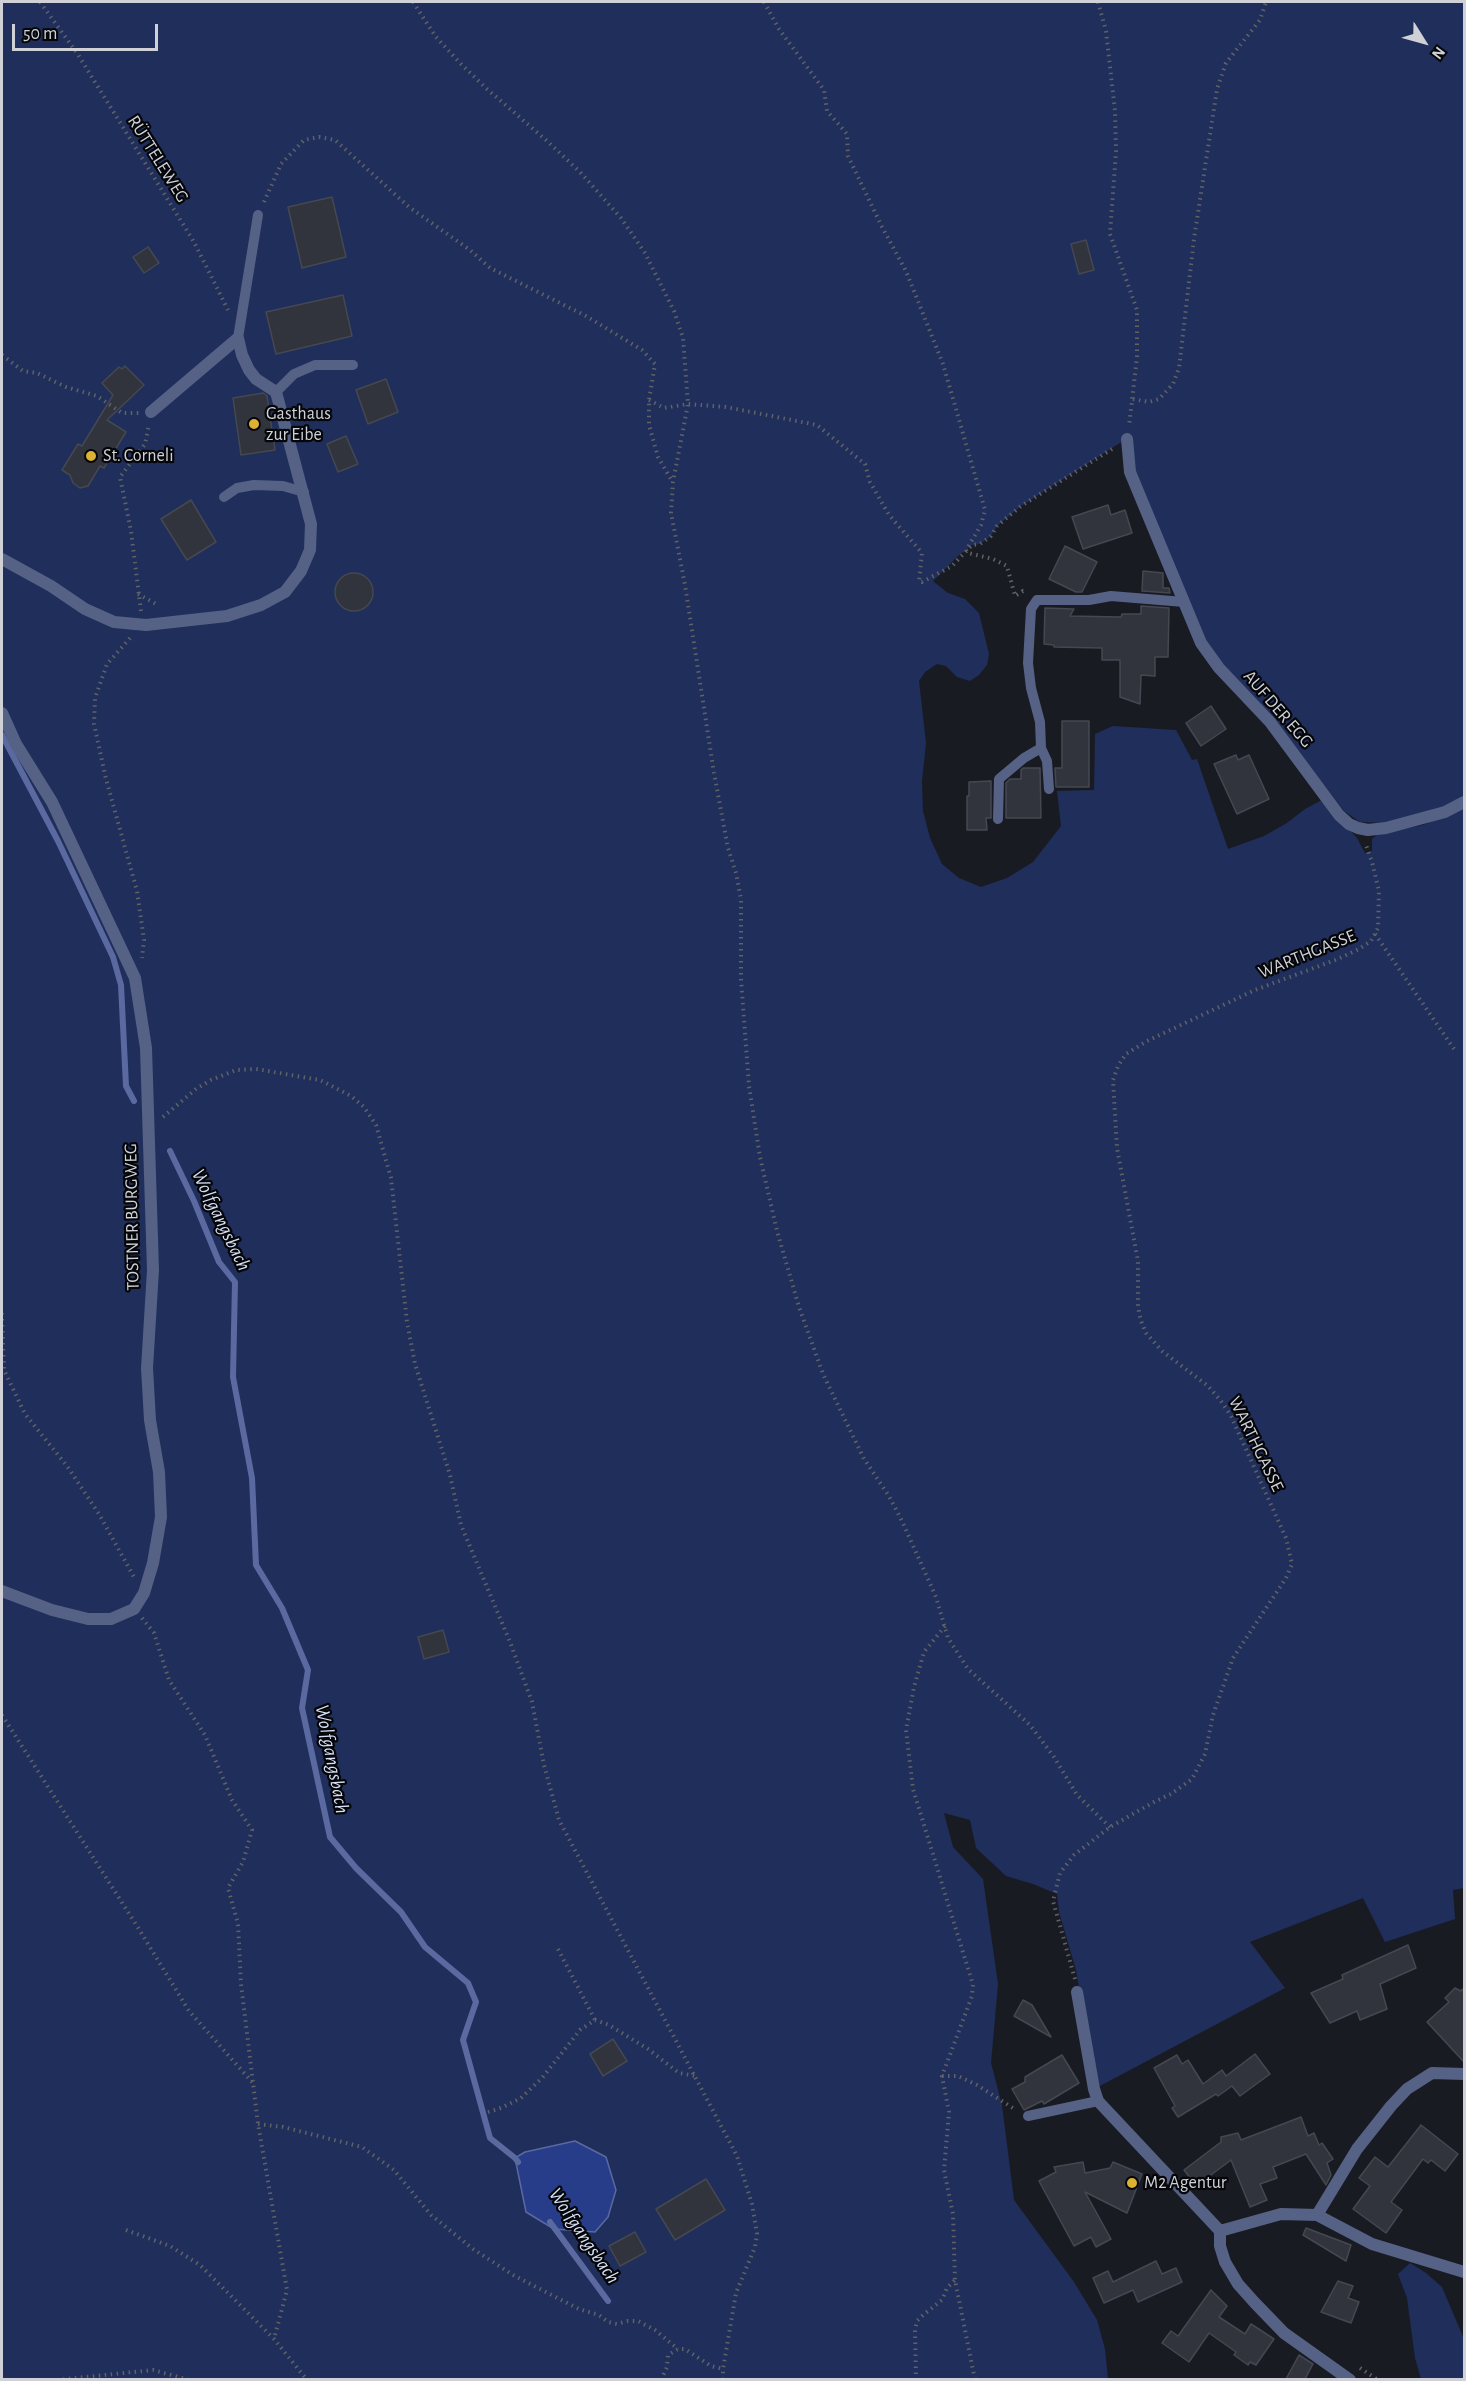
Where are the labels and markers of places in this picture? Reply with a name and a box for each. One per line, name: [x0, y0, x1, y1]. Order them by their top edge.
place label: Gasthaus zur Eibe: [266, 403, 331, 446]
marker: Gasthaus zur Eibe: [247, 417, 261, 431]
place label: St. Corneli: [103, 445, 174, 467]
marker: St. Corneli: [84, 449, 98, 463]
place label: M2 Agentur: [1144, 2172, 1227, 2194]
marker: M2 Agentur: [1125, 2176, 1139, 2190]

